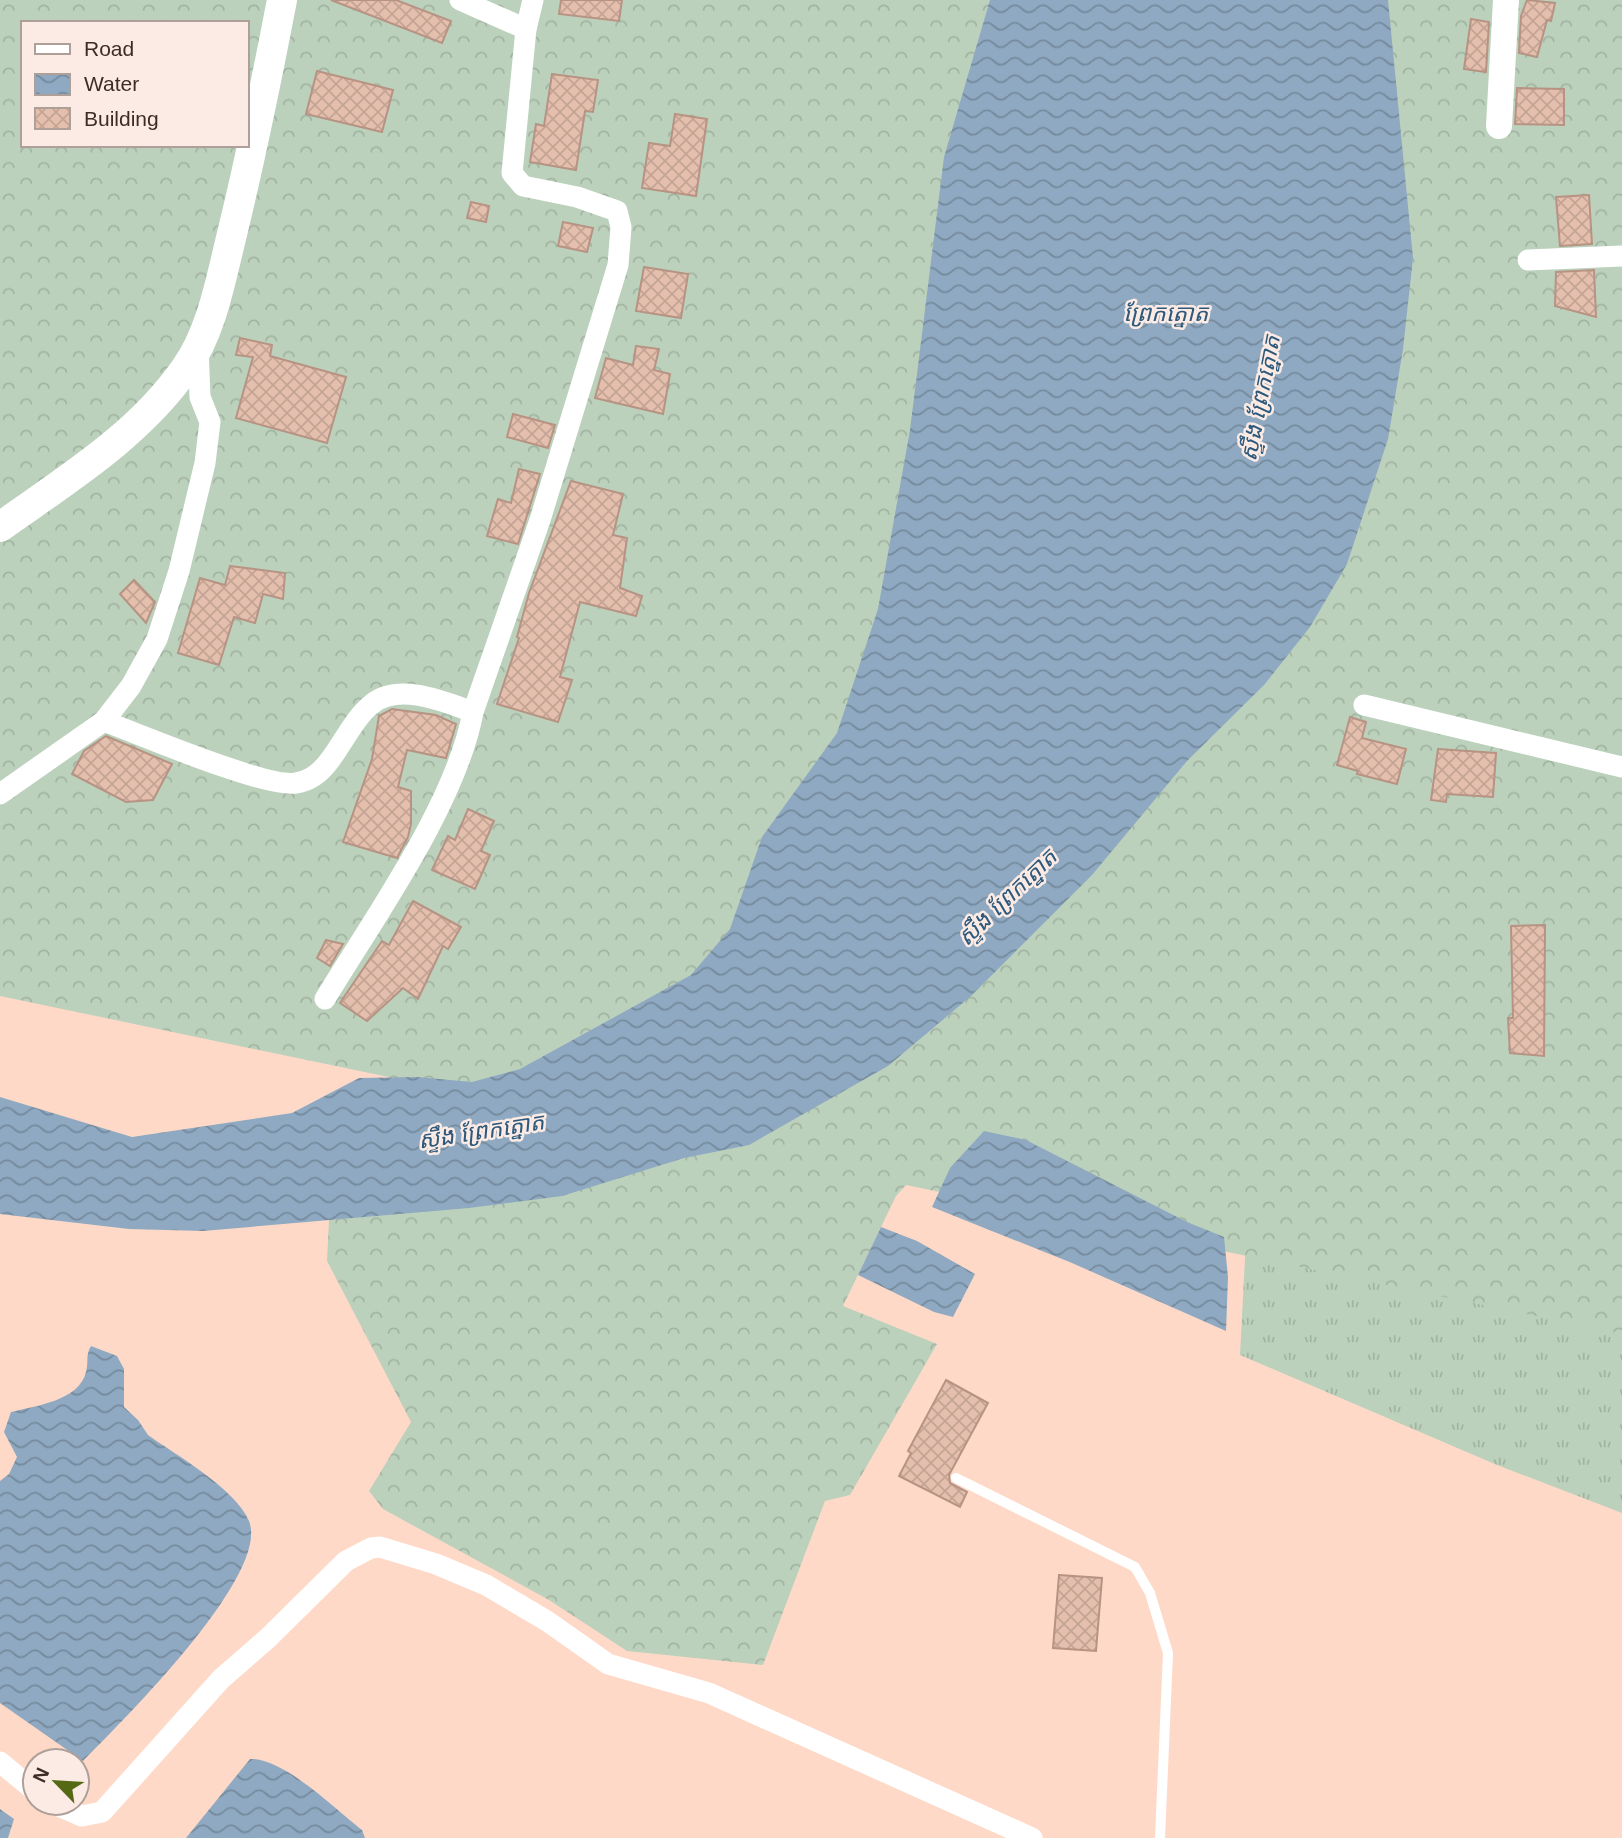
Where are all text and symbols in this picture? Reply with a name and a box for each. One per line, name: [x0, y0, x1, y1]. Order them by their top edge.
legend: [21, 21, 248, 147]
text: Road: [84, 37, 134, 60]
text: Water: [84, 72, 139, 95]
text: Building: [84, 107, 159, 130]
water label: ព្រែកត្នោត: [1124, 300, 1210, 328]
water label: ស្ទឹង ព្រែកត្នោត: [1235, 332, 1287, 463]
water label: ស្ទឹង ព្រែកត្នោត: [952, 842, 1064, 952]
water label: ស្ទឹង ព្រែកត្នោត: [416, 1108, 548, 1155]
north arrow: [21, 1747, 91, 1817]
text: N: [29, 1764, 53, 1786]

